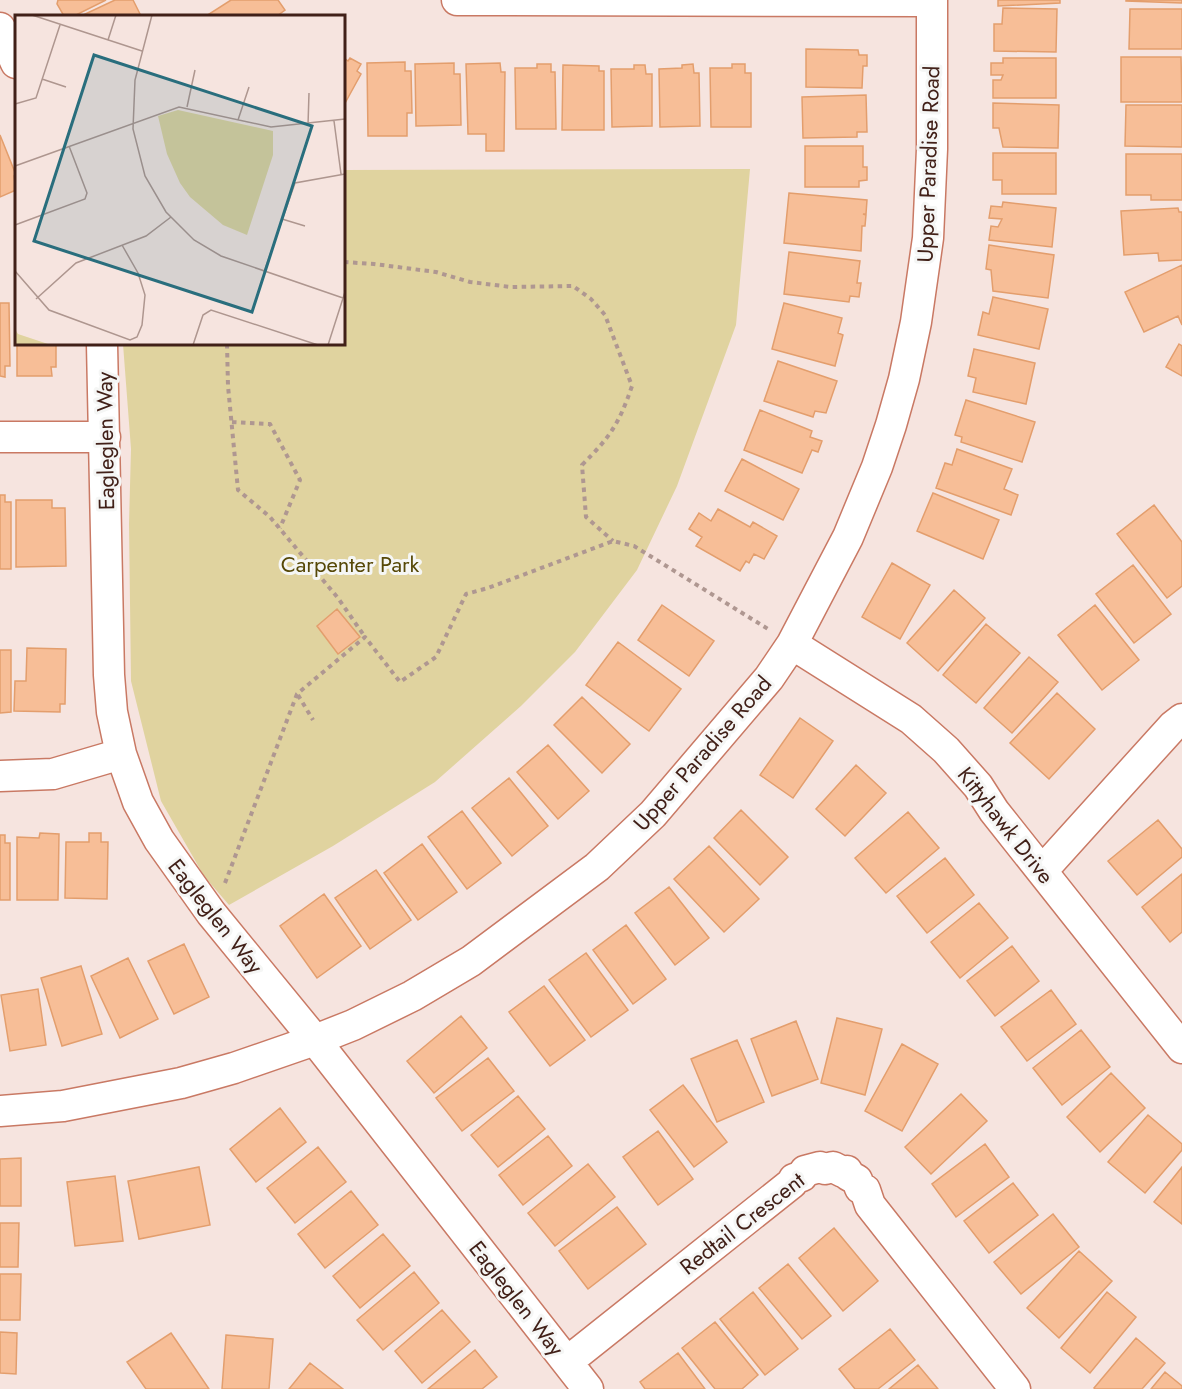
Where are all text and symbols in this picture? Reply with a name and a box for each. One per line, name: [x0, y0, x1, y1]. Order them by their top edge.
inset map: [15, 15, 345, 345]
street label: Upper Paradise Road: [909, 65, 947, 263]
street label: Eagleglen Way: [88, 371, 122, 510]
park label: Carpenter Park: [281, 548, 420, 580]
street label: Upper Paradise Road: [625, 668, 779, 838]
street label: Kittyhawk Drive: [950, 760, 1062, 890]
street label: Eagleglen Way: [161, 852, 271, 981]
street label: Redtail Crescent: [673, 1164, 812, 1282]
street label: Eagleglen Way: [462, 1234, 572, 1363]

